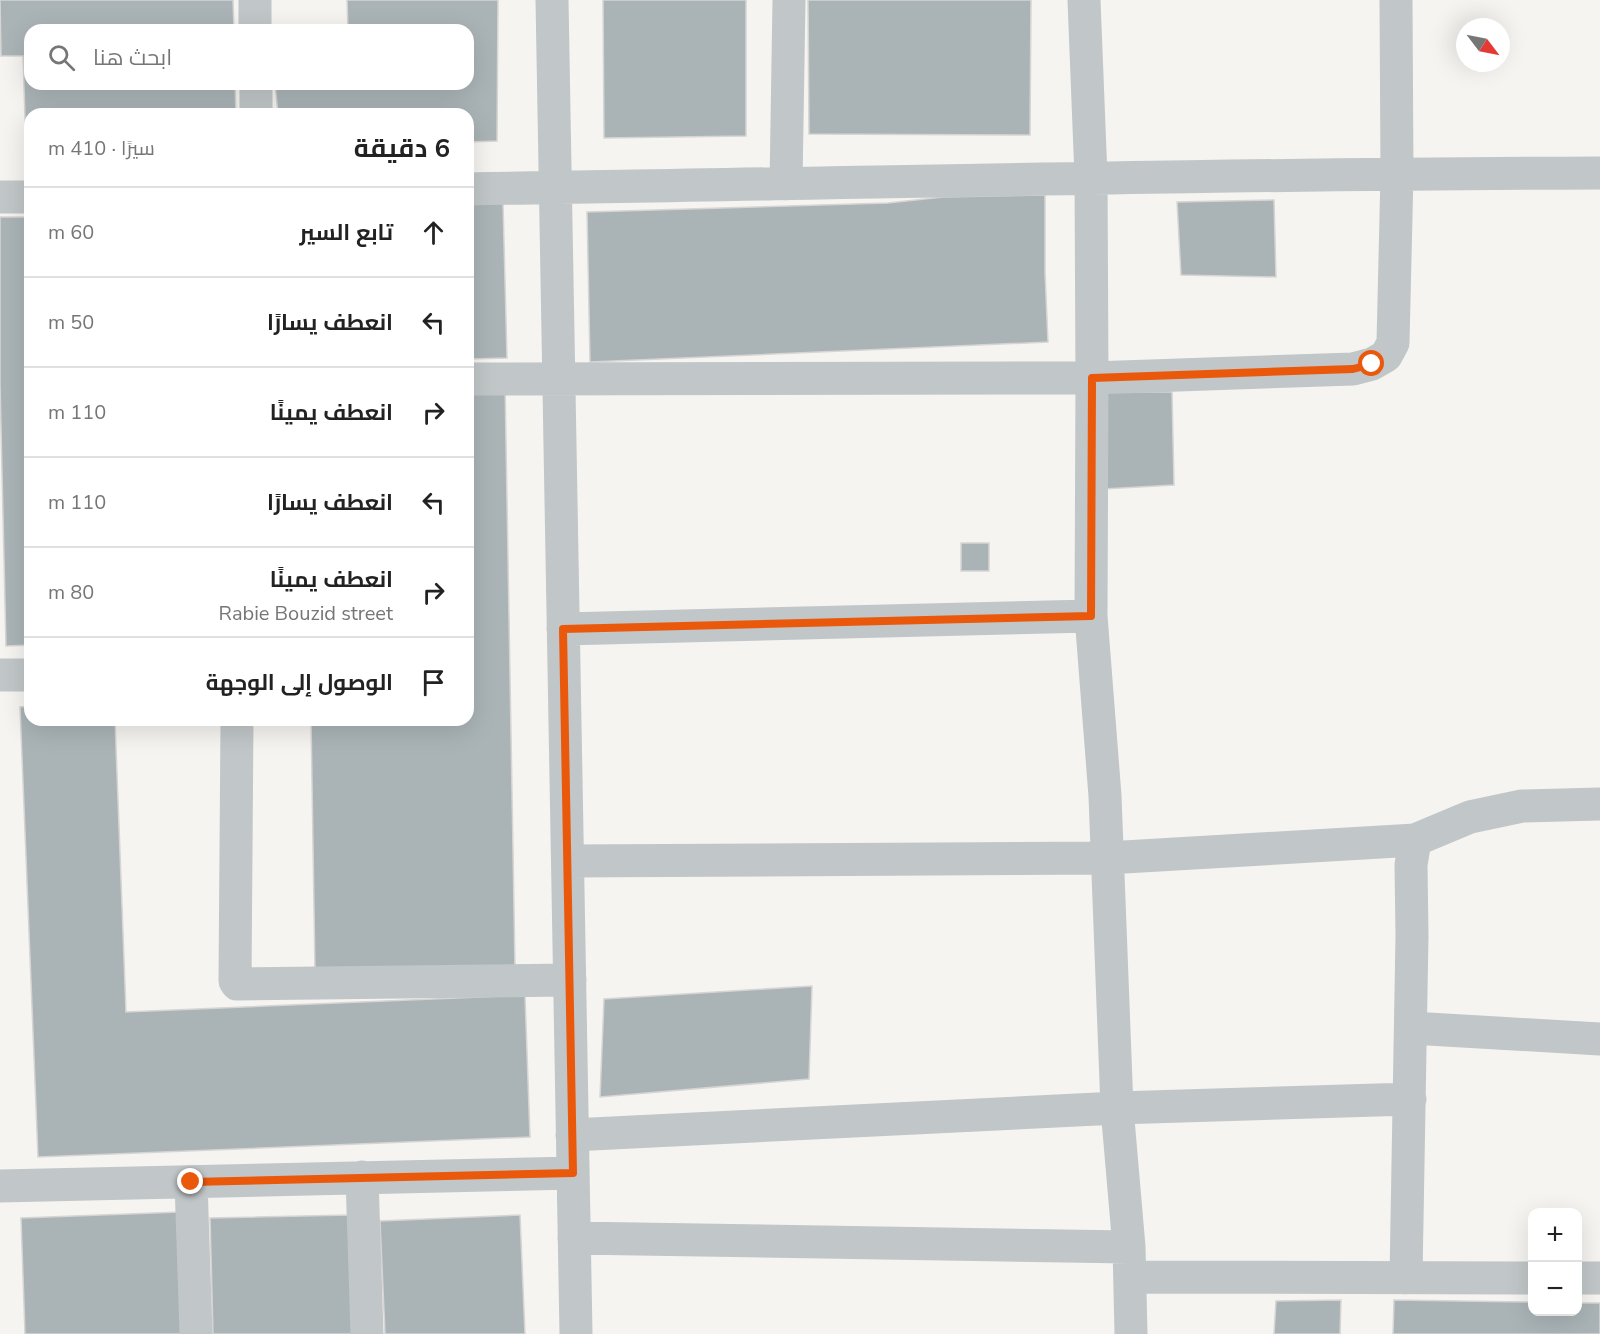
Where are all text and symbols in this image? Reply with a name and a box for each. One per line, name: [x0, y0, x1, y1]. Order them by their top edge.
north arrow: [1456, 18, 1510, 72]
search box: [24, 24, 474, 90]
icon: search: [45, 41, 78, 74]
text: ابحث هنا: [93, 43, 172, 73]
text: 6 دقيقة: [354, 131, 450, 166]
text: سيرًا · 410 m: [48, 135, 155, 162]
icon: ahead: [417, 216, 450, 249]
text: تابع السير: [300, 218, 393, 248]
text: 60 m: [48, 219, 94, 246]
icon: left: [417, 306, 450, 339]
text: انعطف يسارًا: [267, 308, 393, 338]
text: 50 m: [48, 309, 94, 336]
route start: [1358, 350, 1384, 376]
icon: right: [417, 396, 450, 429]
text: انعطف يمينًا: [270, 398, 393, 428]
text: 110 m: [48, 399, 106, 426]
icon: left: [417, 486, 450, 519]
text: انعطف يسارًا: [267, 488, 393, 518]
text: 110 m: [48, 489, 106, 516]
text: انعطف يمينًا: [270, 565, 393, 595]
icon: right: [417, 576, 450, 609]
text: 80 m: [48, 579, 94, 606]
text: Rabie Bouzid street: [219, 600, 393, 627]
icon: arrive: [417, 666, 450, 699]
text: الوصول إلى الوجهة: [206, 668, 393, 698]
route end: [177, 1168, 203, 1194]
map controls: [1528, 1208, 1582, 1316]
button: +: [1528, 1208, 1582, 1262]
button: −: [1528, 1262, 1582, 1316]

